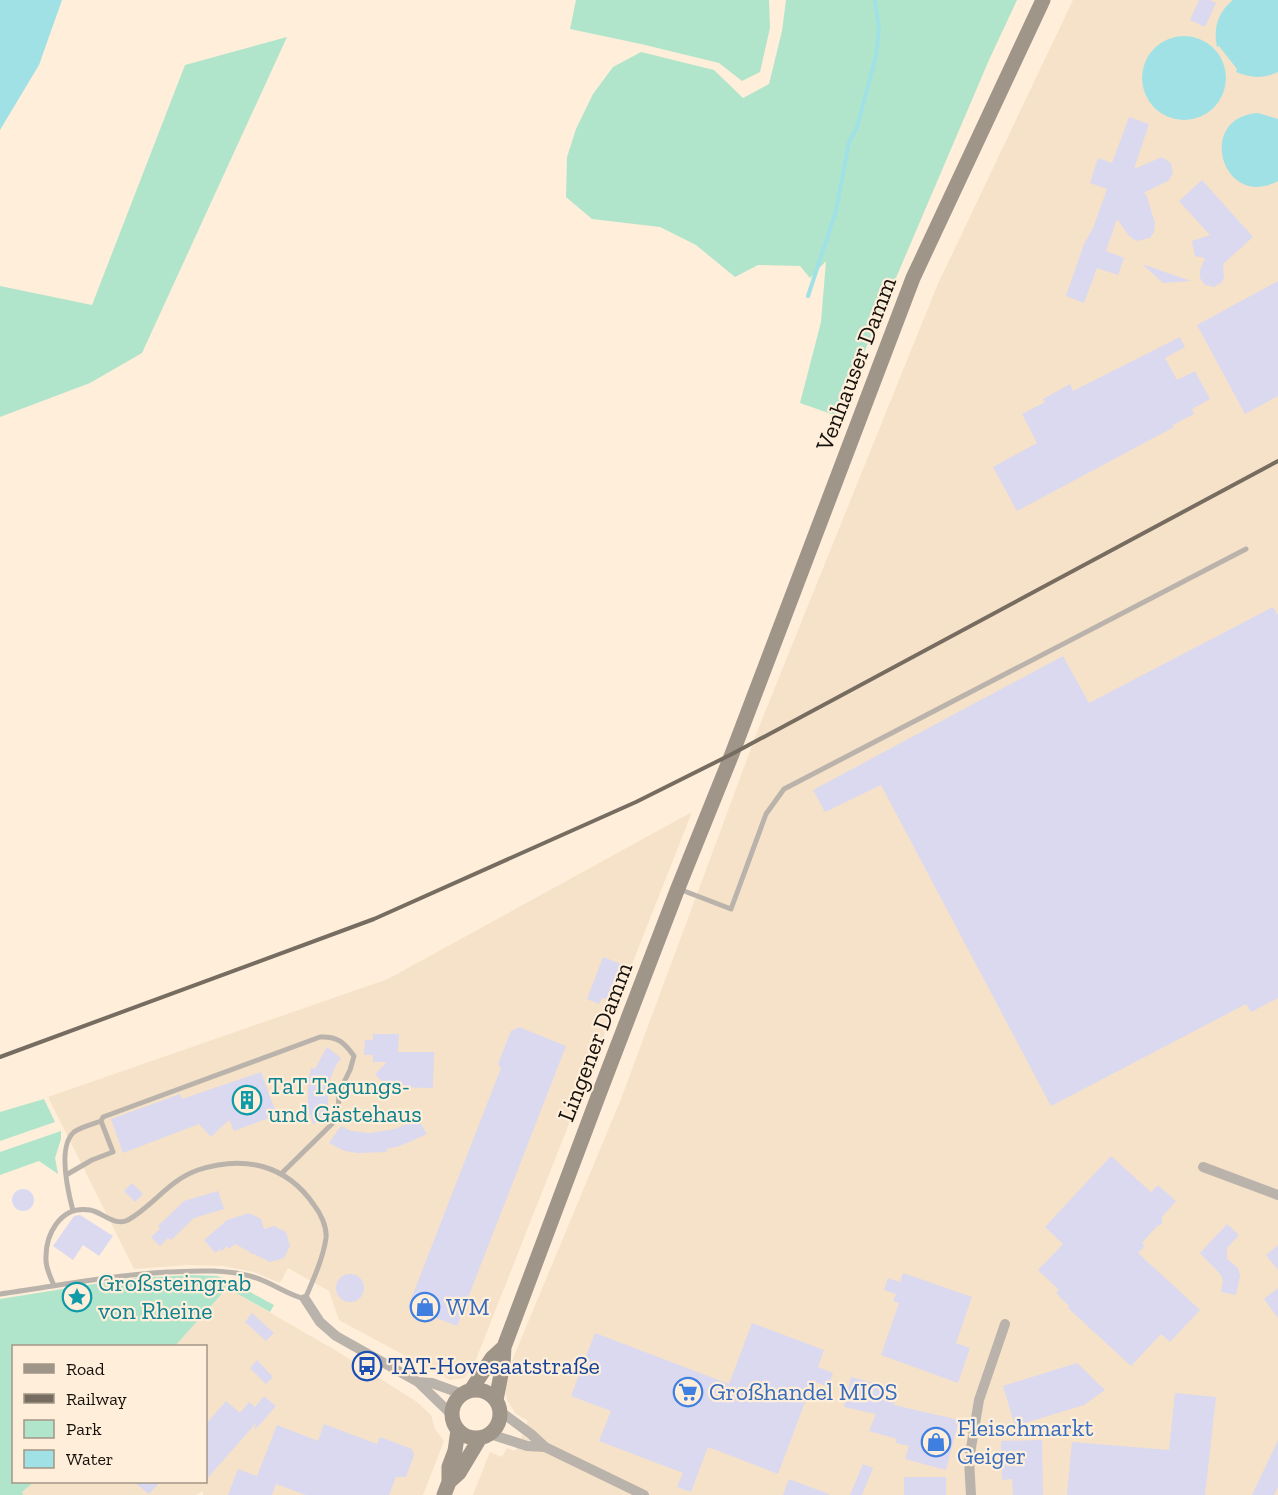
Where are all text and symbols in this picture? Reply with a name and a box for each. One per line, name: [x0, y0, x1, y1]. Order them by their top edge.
street label: Venhauser Damm: [809, 272, 902, 456]
street label: Lingener Damm: [551, 958, 638, 1125]
place label: TaT Tagungs- und Gästehaus: [268, 1071, 422, 1128]
building icon: TaT Tagungs- und Gästehaus: [231, 1084, 263, 1116]
place label: Großsteingrab von Rheine: [98, 1268, 251, 1325]
place icon: Großsteingrab von Rheine: [61, 1281, 93, 1313]
shop icon: WM: [409, 1291, 441, 1323]
place label: WM: [446, 1292, 490, 1321]
legend: [12, 1345, 207, 1483]
bus stop icon: TAT-Hovesaatstraße: [351, 1350, 383, 1382]
place label: TAT-Hovesaatstraße: [388, 1351, 600, 1380]
text: Road: [66, 1358, 105, 1380]
supermarket icon: Großhandel MIOS: [672, 1376, 704, 1408]
place label: Großhandel MIOS: [709, 1377, 898, 1406]
text: Railway: [66, 1388, 128, 1410]
place label: Fleischmarkt Geiger: [957, 1413, 1094, 1470]
text: Park: [66, 1418, 102, 1440]
shop icon: Fleischmarkt Geiger: [920, 1426, 952, 1458]
text: Water: [66, 1448, 113, 1470]

